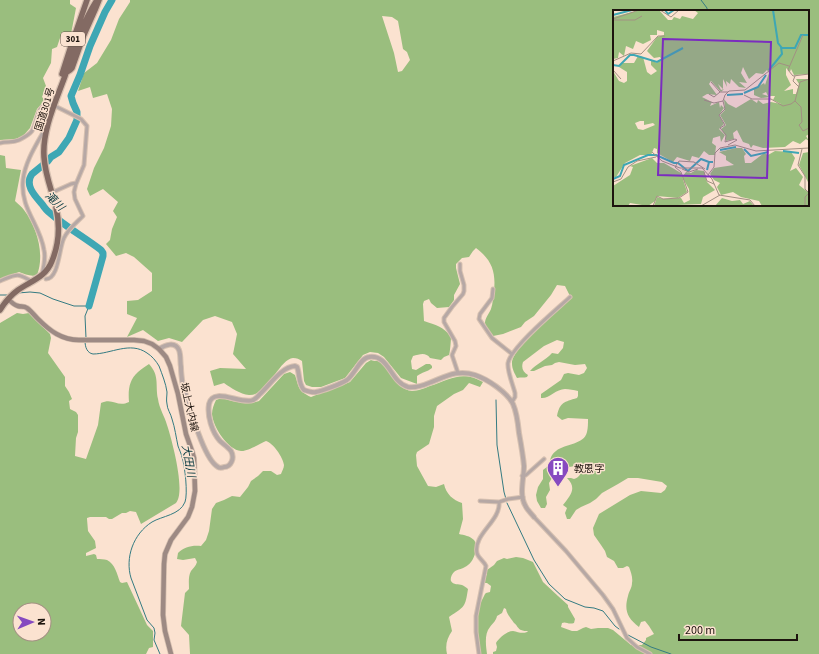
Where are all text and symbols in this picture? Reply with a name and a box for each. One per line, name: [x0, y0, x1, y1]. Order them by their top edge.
inset map: [613, 10, 809, 206]
road number: 301: [61, 32, 85, 46]
street label: 国道301号: [32, 86, 58, 133]
water label: 滝川: [42, 188, 68, 215]
street label: 坂上大内線: [177, 381, 201, 433]
water label: 大田川: [178, 443, 199, 480]
building icon: 教恩字: [545, 455, 571, 488]
place label: 教恩字: [574, 462, 604, 476]
north arrow: [12, 602, 52, 642]
scale bar: [679, 616, 797, 642]
text: N: [34, 618, 49, 626]
text: 200 m: [685, 622, 715, 639]

